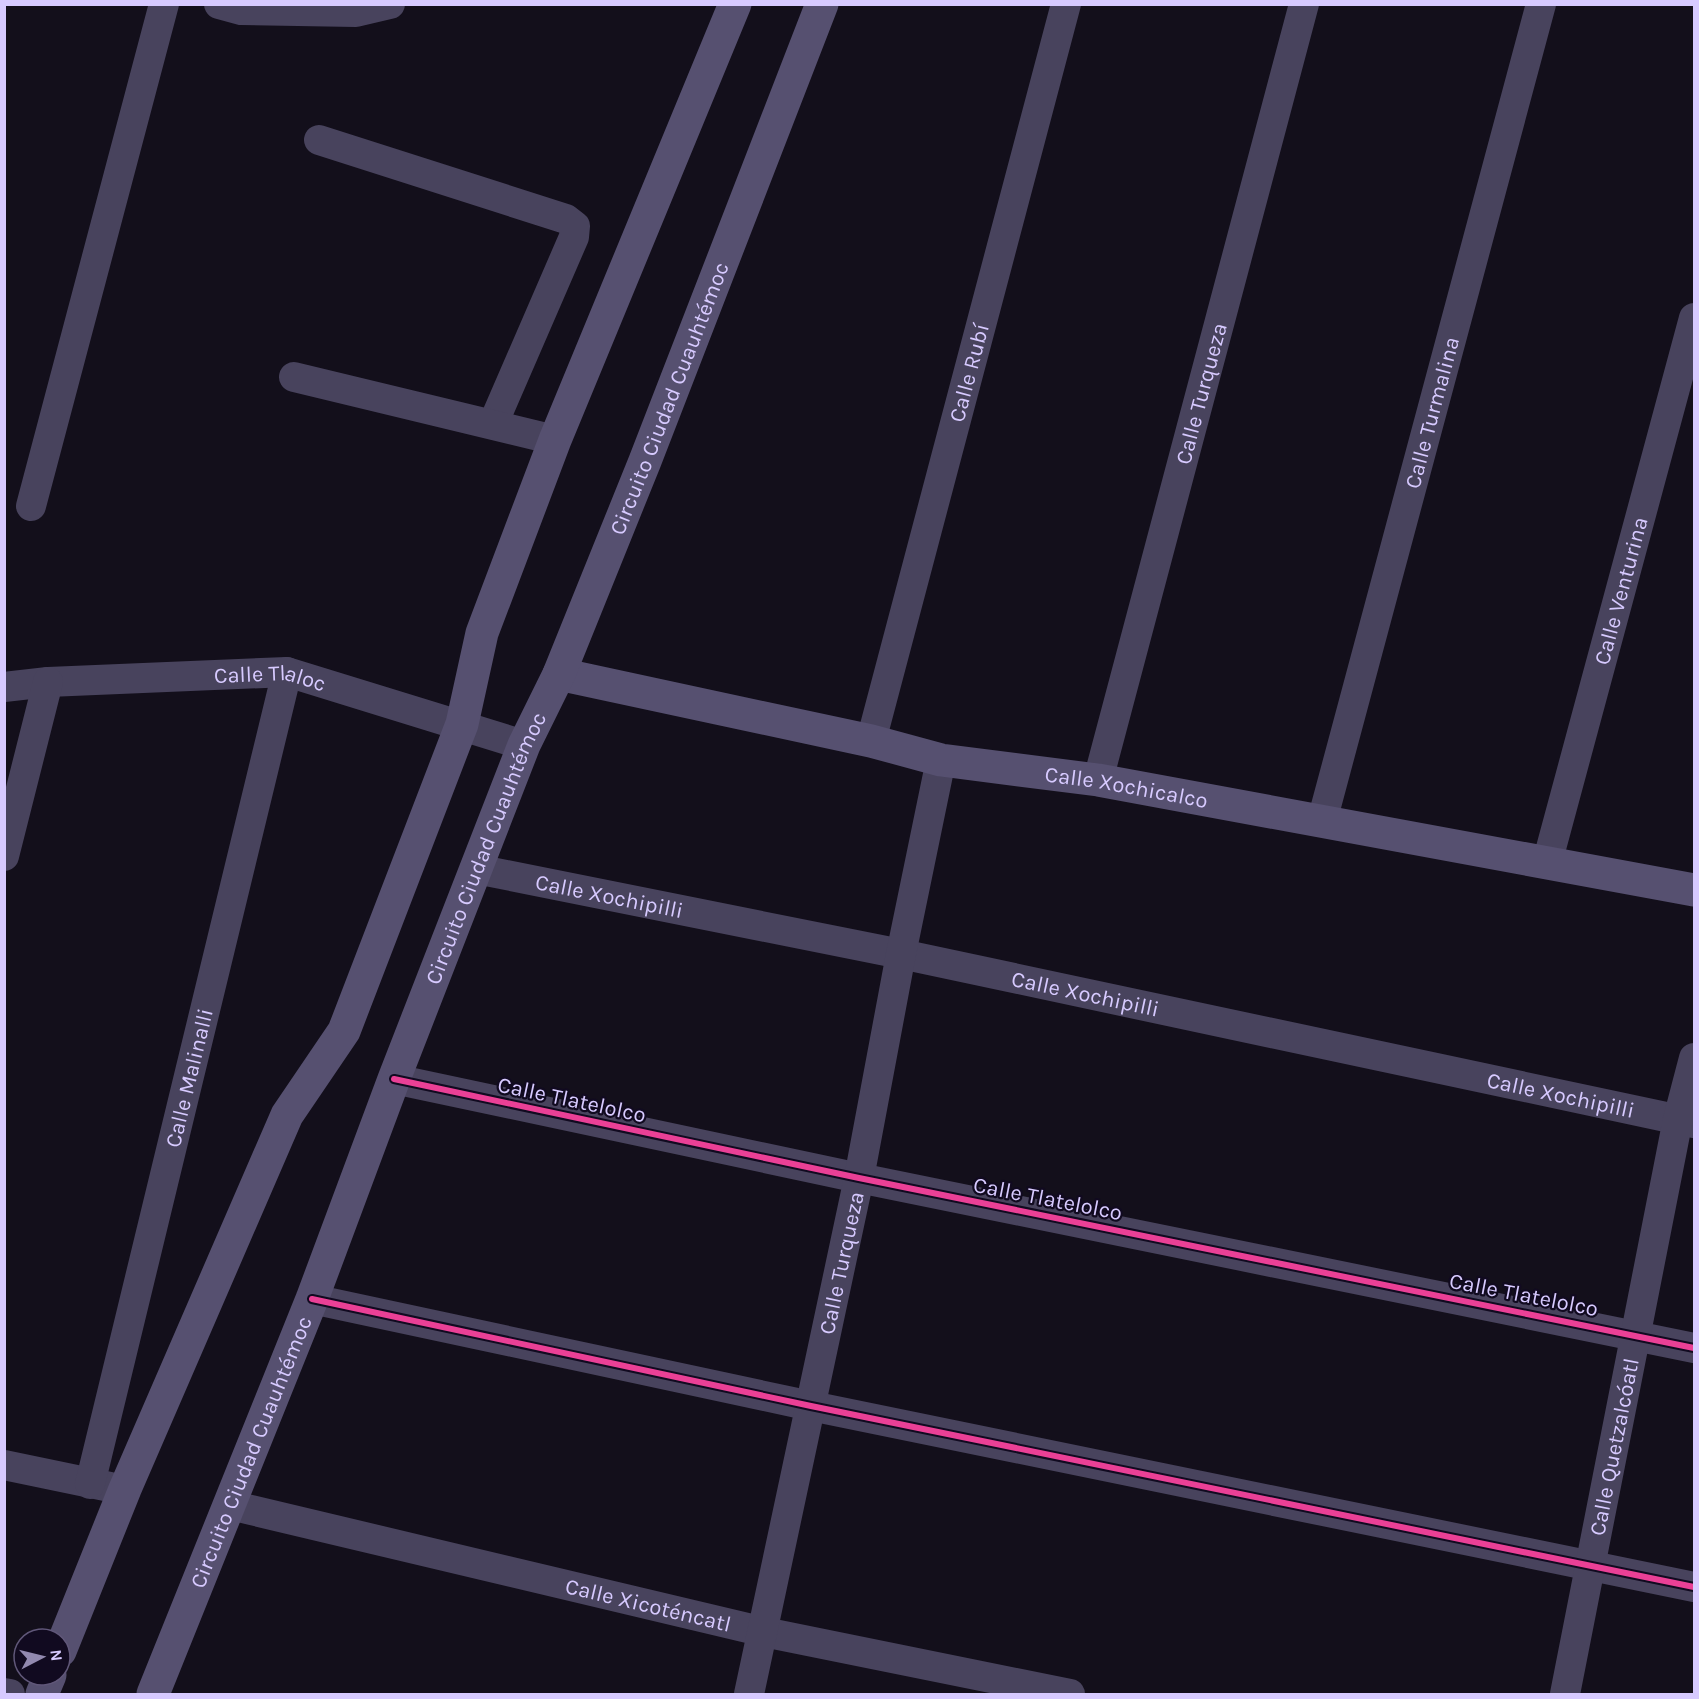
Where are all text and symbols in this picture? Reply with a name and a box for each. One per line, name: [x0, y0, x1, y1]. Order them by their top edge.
street label: Circuito Ciudad Cuauhtémoc: [605, 258, 735, 539]
street label: Calle Rubí: [944, 320, 995, 425]
street label: Calle Turqueza: [1170, 320, 1233, 467]
street label: Calle Turmalina: [1400, 334, 1465, 491]
street label: Calle Venturina: [1589, 514, 1654, 668]
street label: Calle Tlaloc: [213, 660, 329, 697]
street label: Circuito Ciudad Cuauhtémoc: [420, 708, 552, 988]
street label: Calle Xochicalco: [1043, 761, 1210, 814]
street label: Calle Xochipilli: [533, 869, 685, 924]
street label: Calle Xochipilli: [1009, 966, 1161, 1023]
street label: Calle Malinalli: [160, 1006, 219, 1150]
street label: Calle Xochipilli: [1484, 1067, 1637, 1124]
street label: Calle Tlatelolco: [495, 1072, 648, 1128]
street label: Calle Tlatelolco: [971, 1172, 1124, 1226]
street label: Calle Turqueza: [814, 1189, 870, 1337]
street label: Calle Tlatelolco: [1447, 1268, 1600, 1322]
street label: Circuito Ciudad Cuauhtémoc: [185, 1313, 318, 1592]
street label: Calle Quetzalcóatl: [1584, 1356, 1645, 1538]
street label: Calle Xicoténcatl: [563, 1573, 734, 1638]
north arrow: [12, 1627, 72, 1687]
text: N: [46, 1648, 67, 1662]

